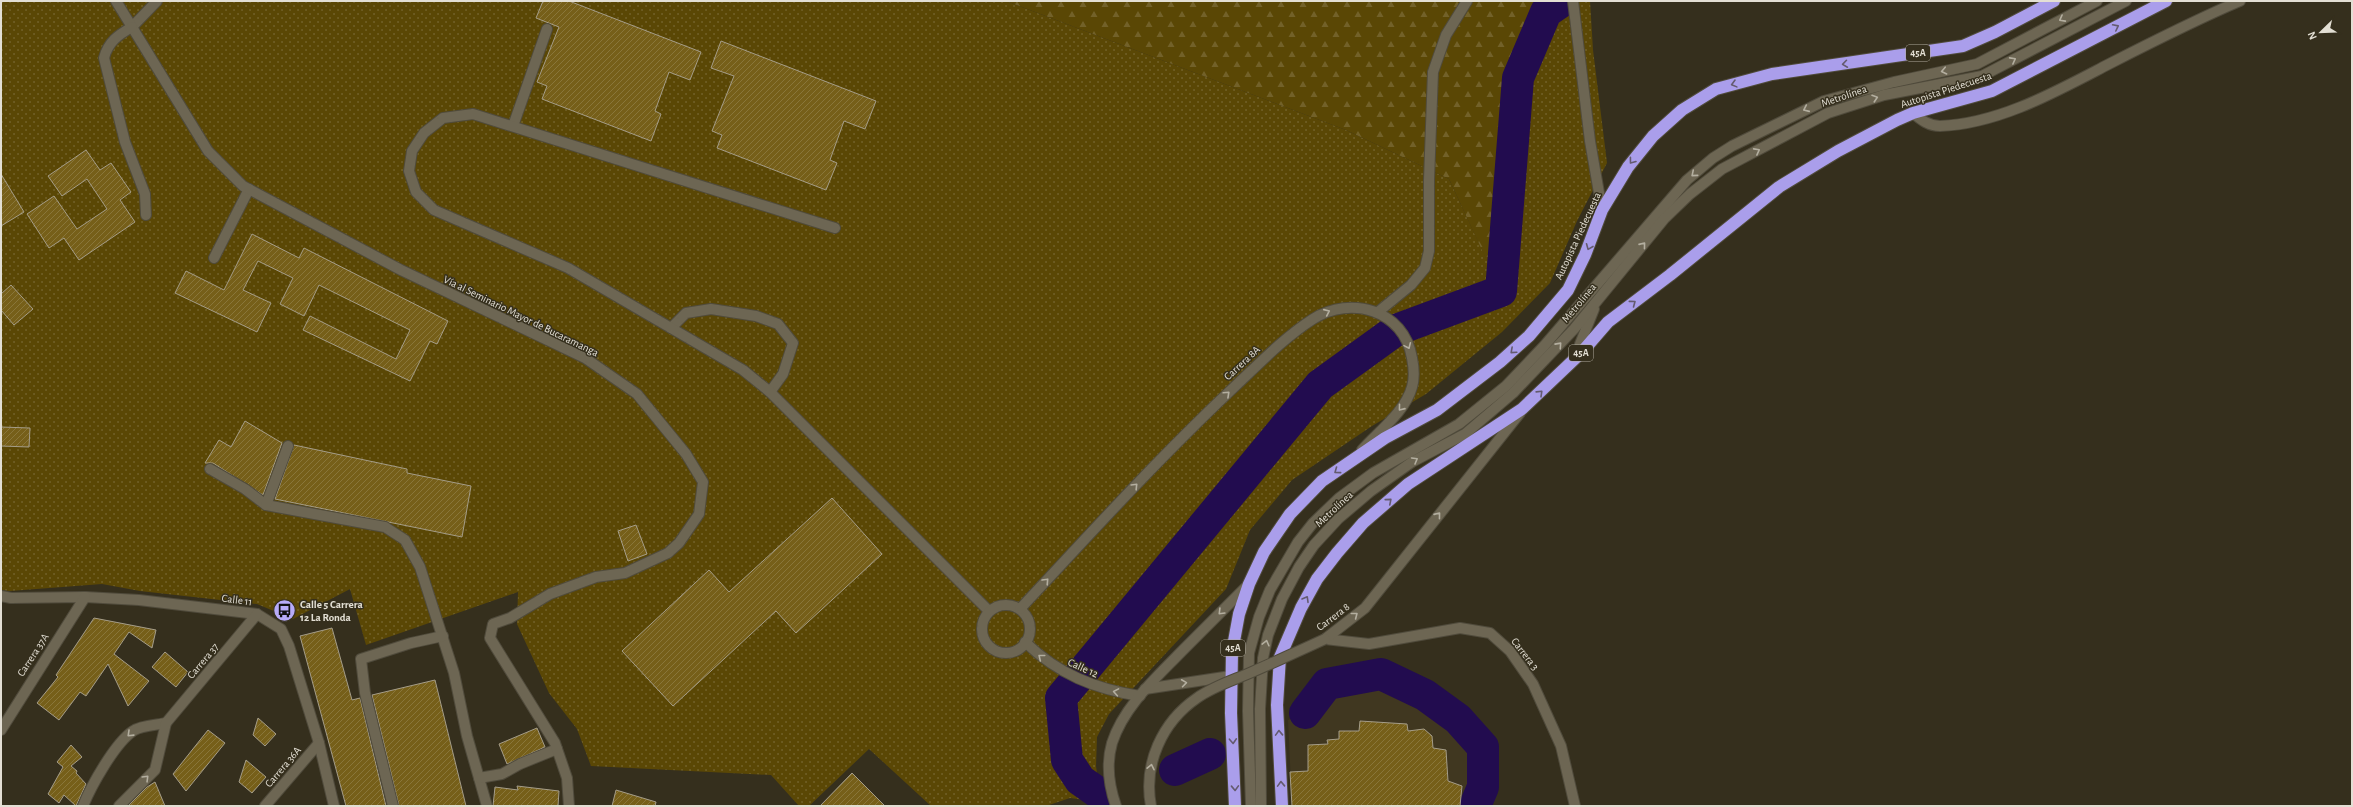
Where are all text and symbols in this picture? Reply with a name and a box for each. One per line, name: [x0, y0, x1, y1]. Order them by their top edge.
north arrow: [2301, 12, 2341, 52]
one-way arrow: [2059, 14, 2067, 22]
one-way arrow: [2112, 24, 2119, 32]
text: N: [2306, 30, 2319, 41]
road number: 45A: [1906, 45, 1930, 61]
one-way arrow: [2009, 57, 2016, 65]
one-way arrow: [1842, 59, 1848, 68]
one-way arrow: [1941, 67, 1947, 75]
street label: Autopista Piedecuesta: [1899, 70, 1993, 110]
one-way arrow: [1731, 80, 1738, 88]
street label: Metrolínea: [1820, 83, 1868, 109]
one-way arrow: [1871, 94, 1878, 103]
one-way arrow: [1802, 105, 1809, 113]
one-way arrow: [1752, 148, 1760, 155]
one-way arrow: [1630, 156, 1637, 163]
one-way arrow: [1691, 169, 1698, 176]
street label: Autopista Piedecuesta: [1553, 191, 1603, 281]
one-way arrow: [1585, 243, 1593, 250]
one-way arrow: [1638, 243, 1645, 250]
street label: Vía al Seminario Mayor de Bucaramanga: [442, 274, 600, 358]
street label: Metrolínea: [1560, 281, 1598, 325]
one-way arrow: [1629, 301, 1636, 308]
one-way arrow: [1323, 309, 1330, 317]
one-way arrow: [1403, 342, 1411, 349]
one-way arrow: [1555, 342, 1562, 350]
street label: Carrera 8A: [1222, 343, 1263, 382]
road number: 45A: [1569, 345, 1593, 361]
one-way arrow: [1510, 346, 1518, 353]
one-way arrow: [1535, 390, 1543, 397]
one-way arrow: [1222, 391, 1230, 399]
one-way arrow: [1398, 403, 1405, 411]
one-way arrow: [1411, 458, 1418, 465]
one-way arrow: [1334, 466, 1341, 473]
one-way arrow: [1130, 483, 1138, 491]
street label: Metrolínea: [1313, 489, 1355, 529]
one-way arrow: [1385, 498, 1392, 505]
one-way arrow: [1434, 513, 1441, 520]
one-way arrow: [1041, 578, 1049, 586]
street label: Calle 11: [221, 593, 253, 607]
one-way arrow: [1301, 596, 1308, 603]
bus stop icon: Calle 5 Carrera 12 La Ronda: [271, 597, 297, 623]
place label: Calle 5 Carrera 12 La Ronda: [300, 599, 364, 623]
street label: Carrera 8: [1314, 601, 1352, 633]
one-way arrow: [1218, 607, 1226, 615]
one-way arrow: [1351, 613, 1358, 620]
street label: Carrera 37A: [15, 631, 51, 678]
street label: Carrera 3: [1509, 636, 1541, 673]
road number: 45A: [1221, 640, 1245, 656]
one-way arrow: [1262, 640, 1270, 646]
street label: Carrera 37: [185, 641, 221, 681]
one-way arrow: [1039, 655, 1046, 662]
street label: Calle 12: [1066, 656, 1100, 680]
one-way arrow: [1181, 679, 1187, 688]
one-way arrow: [1113, 688, 1119, 697]
one-way arrow: [127, 730, 135, 737]
one-way arrow: [1274, 730, 1283, 736]
one-way arrow: [1228, 738, 1237, 744]
street label: Carrera 36A: [263, 744, 303, 789]
one-way arrow: [1147, 764, 1155, 770]
one-way arrow: [141, 775, 149, 783]
one-way arrow: [1276, 781, 1285, 787]
one-way arrow: [1231, 785, 1239, 791]

